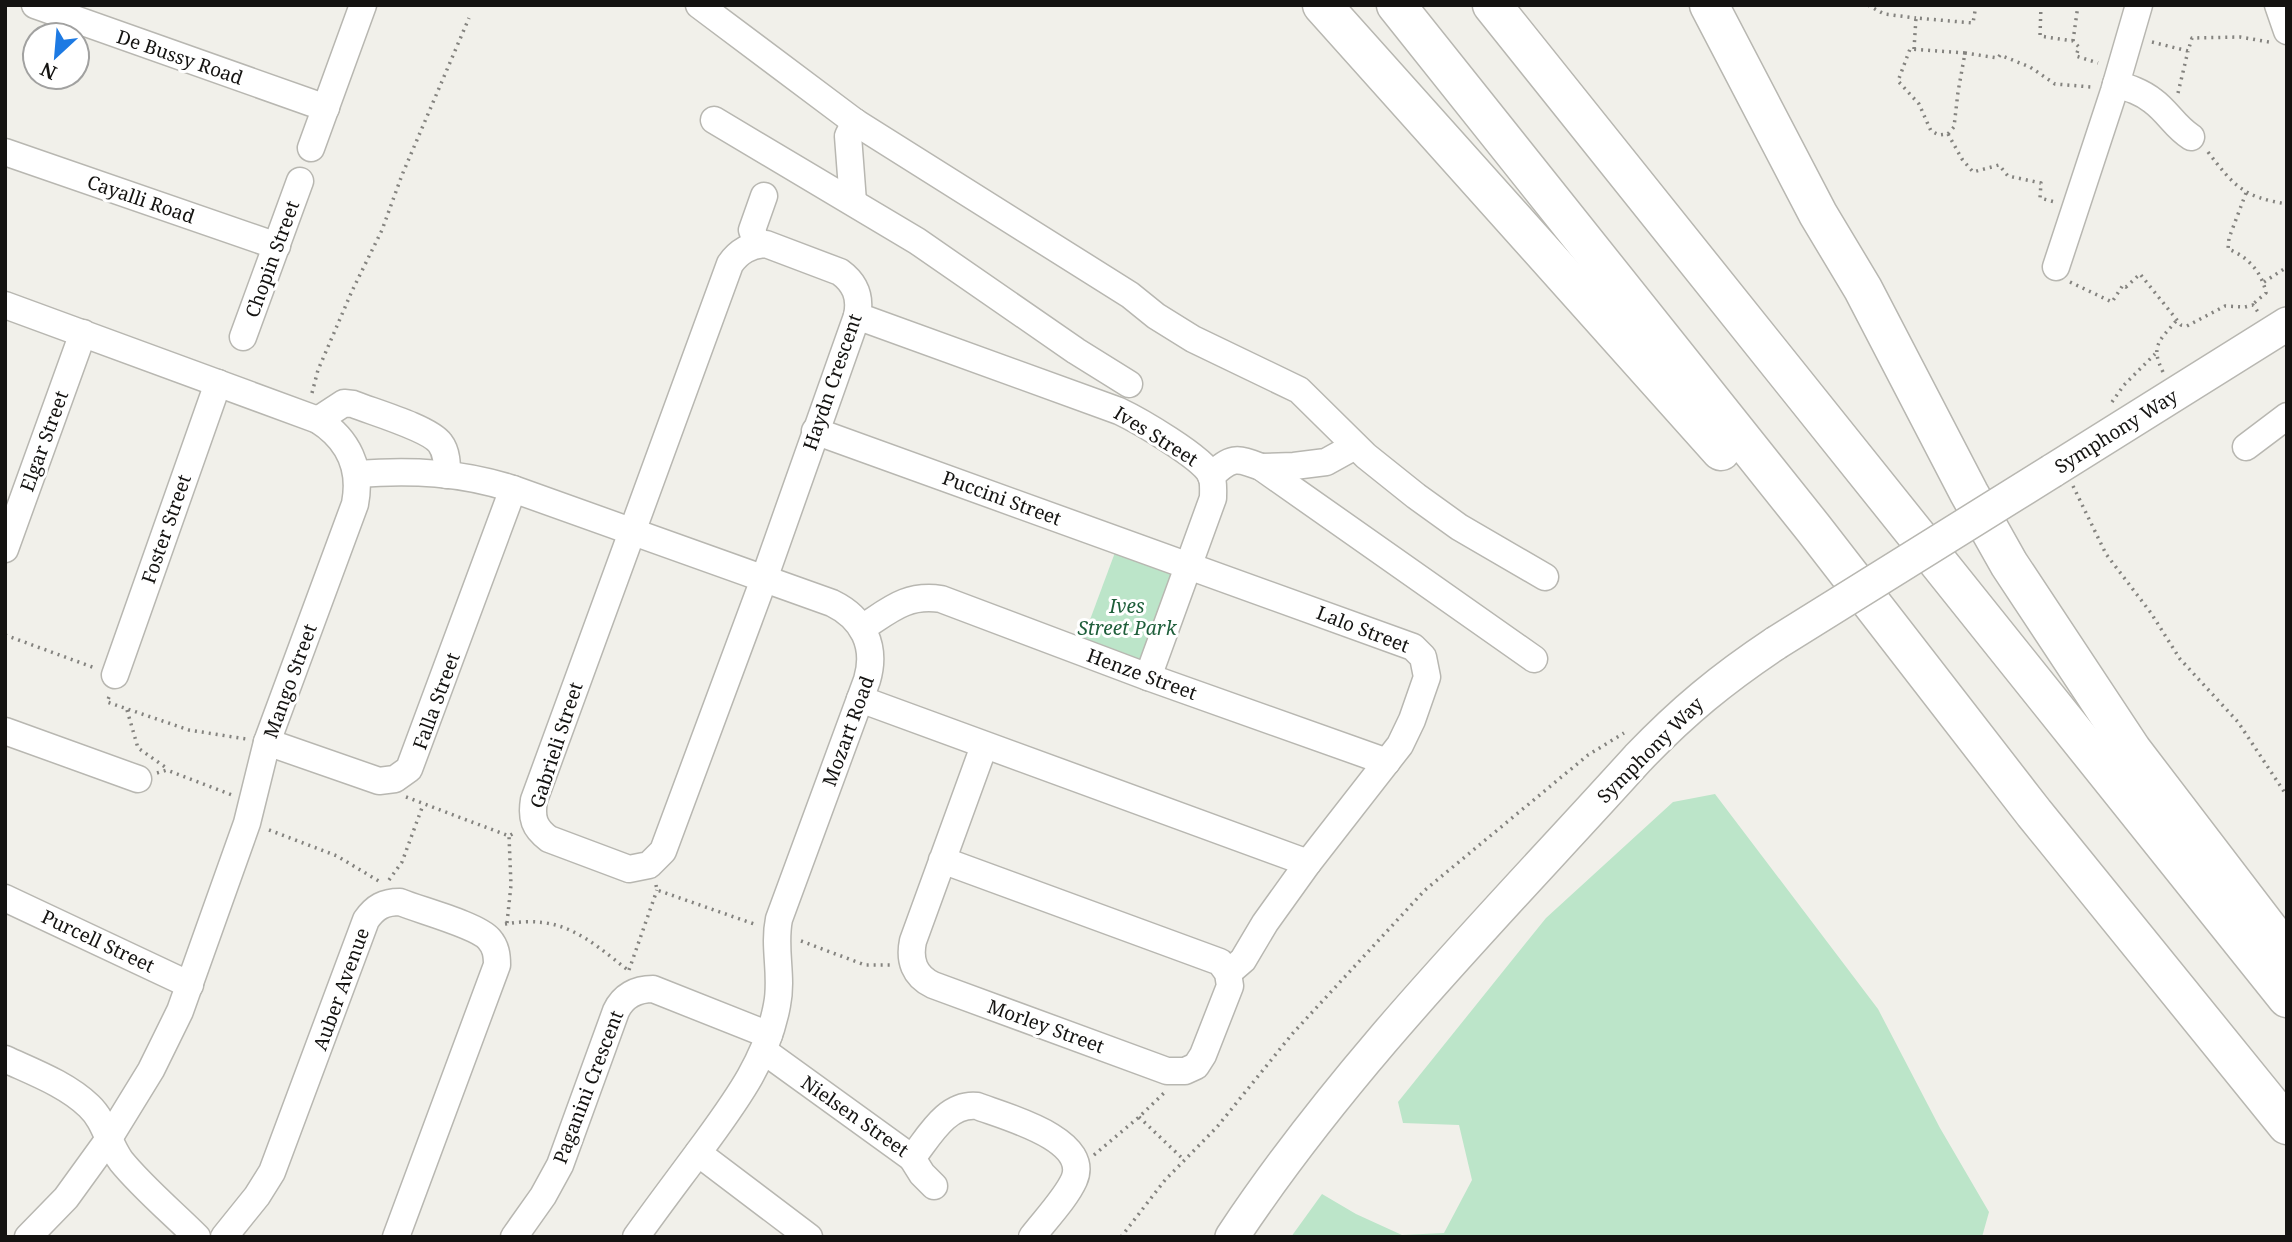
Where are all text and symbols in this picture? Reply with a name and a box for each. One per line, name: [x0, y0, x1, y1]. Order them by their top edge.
north arrow: [21, 21, 91, 91]
street label: De Bussy Road: [113, 23, 247, 91]
text: N: [36, 56, 61, 86]
street label: Cayalli Road: [84, 168, 198, 230]
street label: Chopin Street: [239, 197, 305, 321]
street label: Haydn Crescent: [796, 310, 868, 454]
street label: Symphony Way: [2050, 383, 2183, 479]
street label: Elgar Street: [14, 387, 74, 495]
street label: Ives Street: [1109, 400, 1203, 472]
street label: Puccini Street: [939, 464, 1065, 532]
street label: Foster Street: [135, 471, 197, 587]
park label: Ives Street Park: [1078, 593, 1178, 641]
street label: Lalo Street: [1313, 599, 1413, 659]
street label: Mango Street: [257, 620, 323, 742]
street label: Henze Street: [1083, 642, 1201, 706]
street label: Falla Street: [406, 649, 466, 753]
street label: Mozart Road: [816, 672, 880, 790]
street label: Gabrieli Street: [523, 678, 589, 811]
street label: Symphony Way: [1591, 691, 1709, 809]
street label: Purcell Street: [37, 903, 159, 979]
street label: Auber Avenue: [307, 924, 375, 1054]
street label: Morley Street: [984, 993, 1108, 1059]
street label: Paganini Crescent: [547, 1006, 629, 1168]
street label: Nielsen Street: [796, 1069, 914, 1163]

